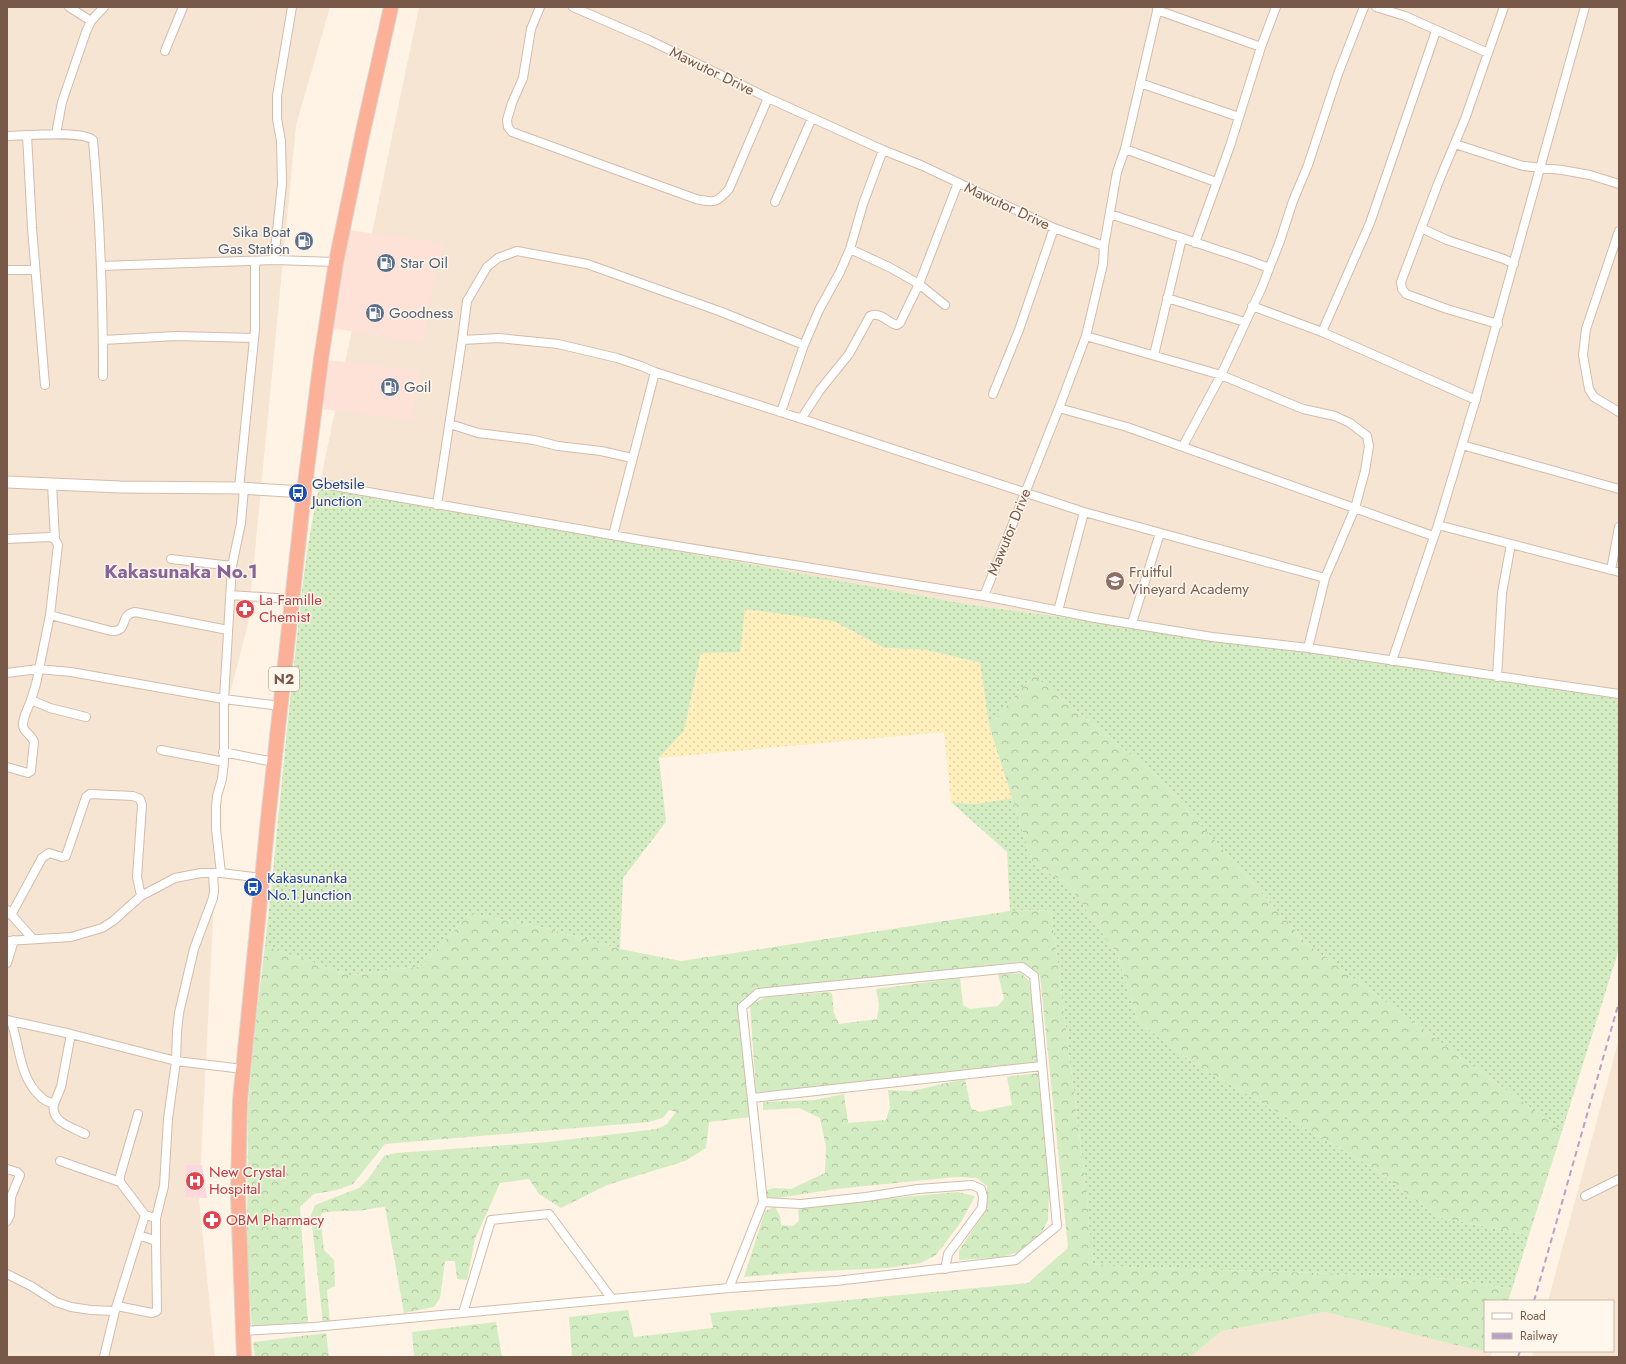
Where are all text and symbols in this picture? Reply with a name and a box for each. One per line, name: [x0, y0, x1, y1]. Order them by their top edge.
street label: Mawutor Drive: [666, 41, 758, 101]
street label: Mawutor Drive: [961, 177, 1054, 236]
place label: Sika Boat Gas Station: [218, 221, 290, 260]
fuel station icon: Sika Boat Gas Station: [293, 230, 315, 252]
fuel station icon: Star Oil: [375, 252, 397, 274]
place label: Star Oil: [400, 252, 448, 274]
fuel station icon: Goodness: [364, 302, 386, 324]
place label: Goodness: [389, 302, 453, 324]
fuel station icon: Goil: [379, 376, 401, 398]
place label: Goil: [404, 376, 431, 398]
place label: Gbetsile Junction: [310, 473, 365, 512]
bus stop icon: Gbetsile Junction: [287, 482, 309, 504]
street label: Mawutor Drive: [982, 485, 1037, 579]
district label: Kakasunaka No.1: [104, 558, 258, 585]
place label: Fruitful Vineyard Academy: [1129, 561, 1249, 600]
school or university icon: Fruitful Vineyard Academy: [1104, 570, 1126, 592]
place label: La Famille Chemist: [259, 589, 322, 628]
pharmacy icon: La Famille Chemist: [234, 598, 256, 620]
road number: N2: [269, 667, 299, 691]
place label: Kakasunanka No.1 Junction: [267, 867, 352, 906]
bus stop icon: Kakasunanka No.1 Junction: [242, 876, 264, 898]
place label: New Crystal Hospital: [209, 1161, 286, 1200]
hospital icon: New Crystal Hospital: [184, 1170, 206, 1192]
pharmacy icon: OBM Pharmacy: [201, 1209, 223, 1231]
place label: OBM Pharmacy: [226, 1209, 324, 1231]
legend: [1484, 1300, 1614, 1352]
text: Road: [1520, 1307, 1546, 1325]
text: Railway: [1520, 1327, 1558, 1345]

